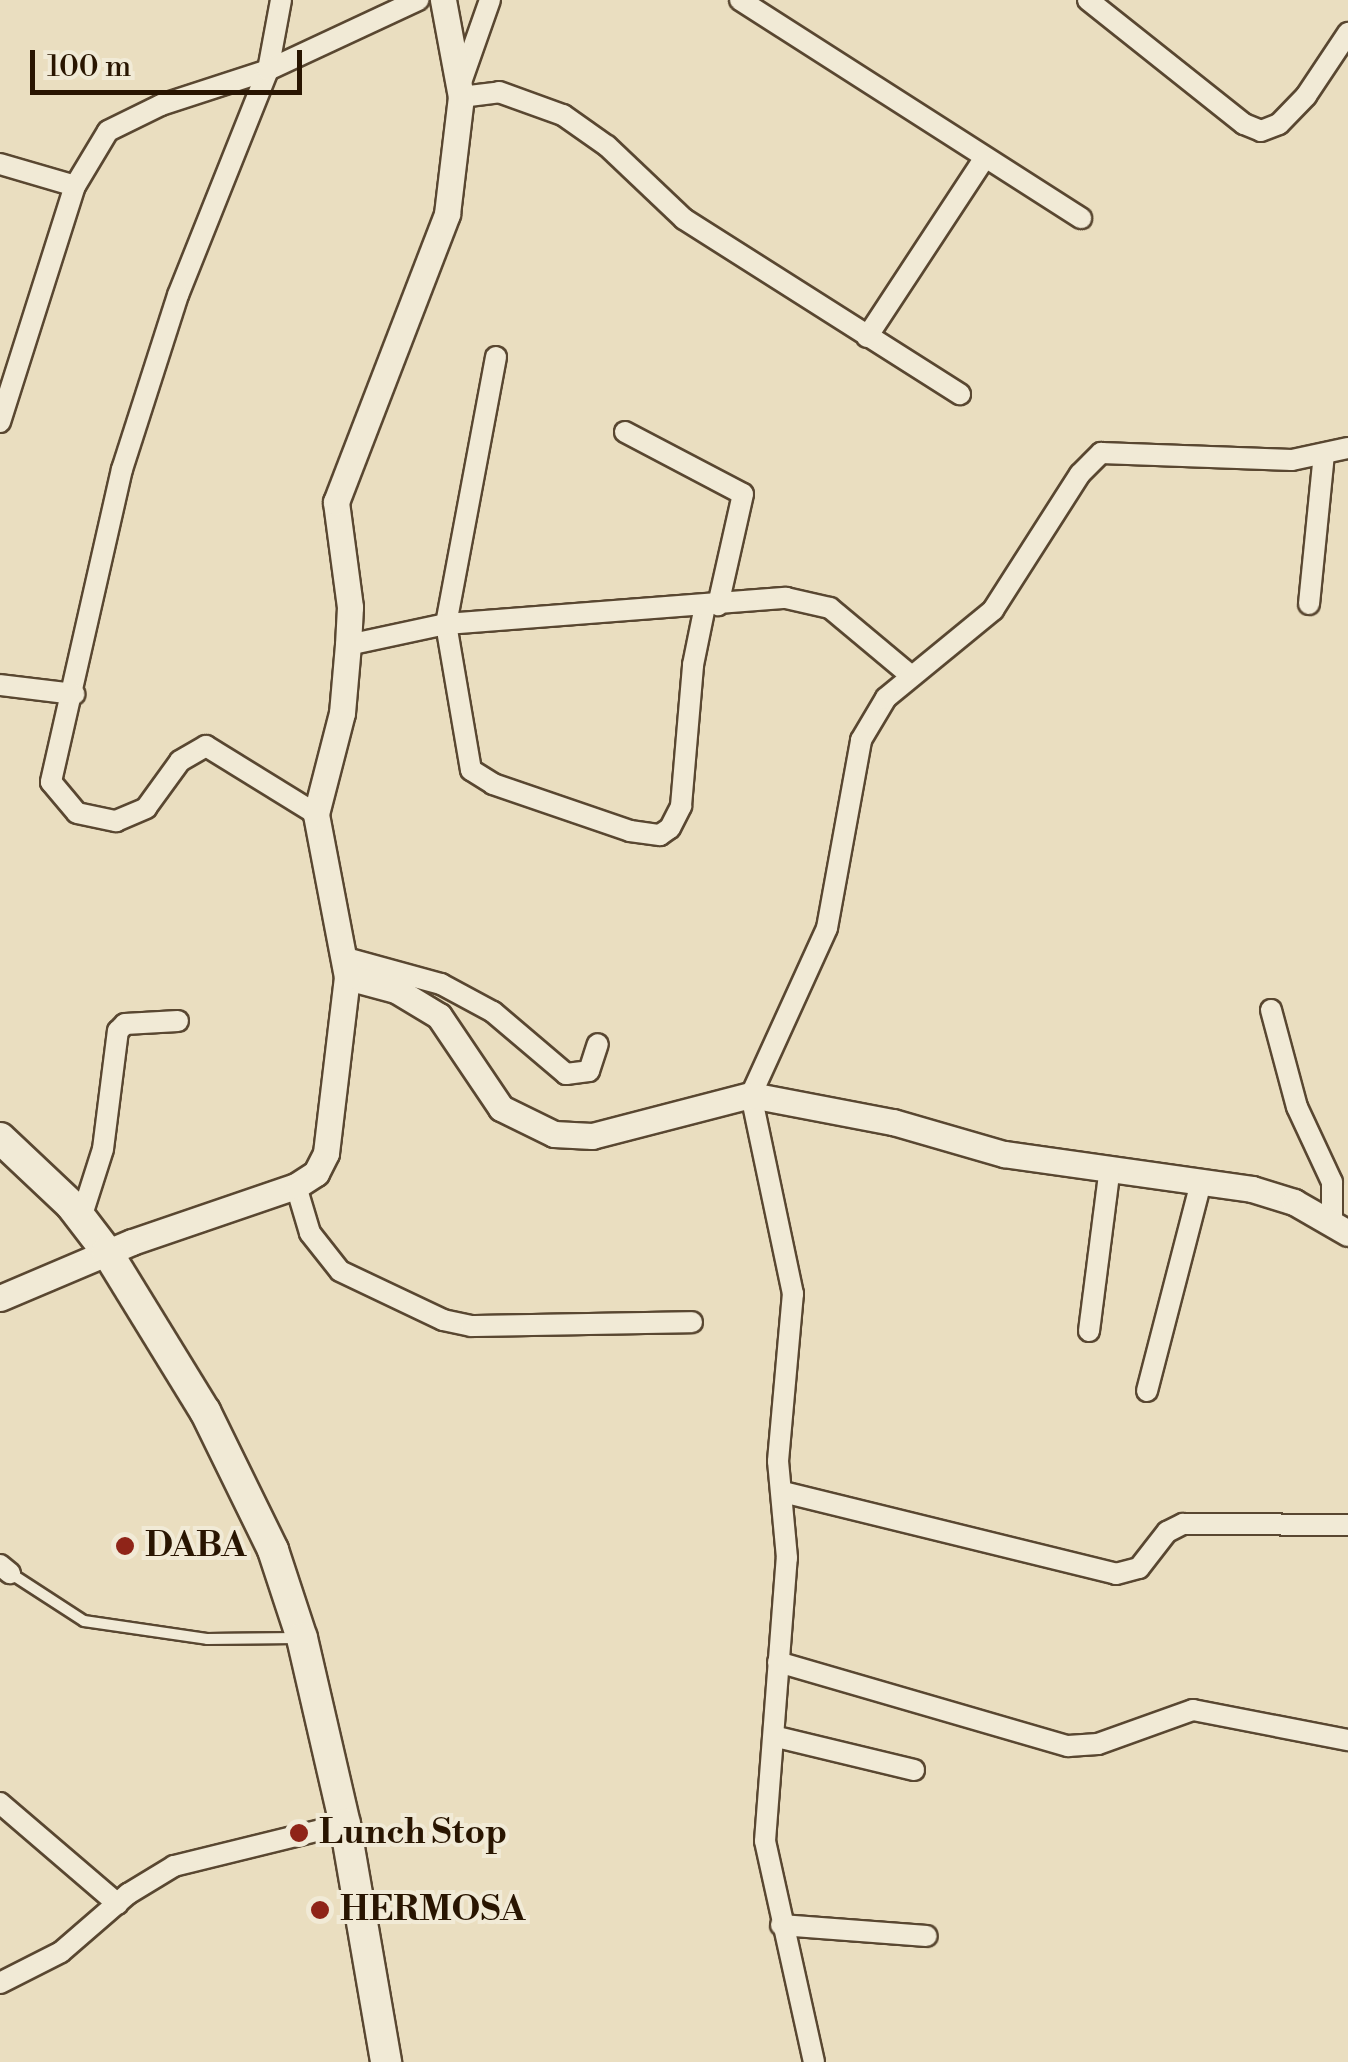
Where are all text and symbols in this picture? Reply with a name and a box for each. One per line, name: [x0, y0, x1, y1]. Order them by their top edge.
scale bar: [35, 30, 308, 92]
text: 100 m: [47, 48, 131, 86]
place label: DABA: [145, 1525, 246, 1567]
marker: DABA: [114, 1535, 136, 1557]
place label: Lunch Stop: [319, 1812, 507, 1854]
marker: Lunch Stop: [288, 1822, 310, 1844]
place label: HERMOSA: [340, 1889, 525, 1931]
marker: HERMOSA: [309, 1899, 331, 1921]

